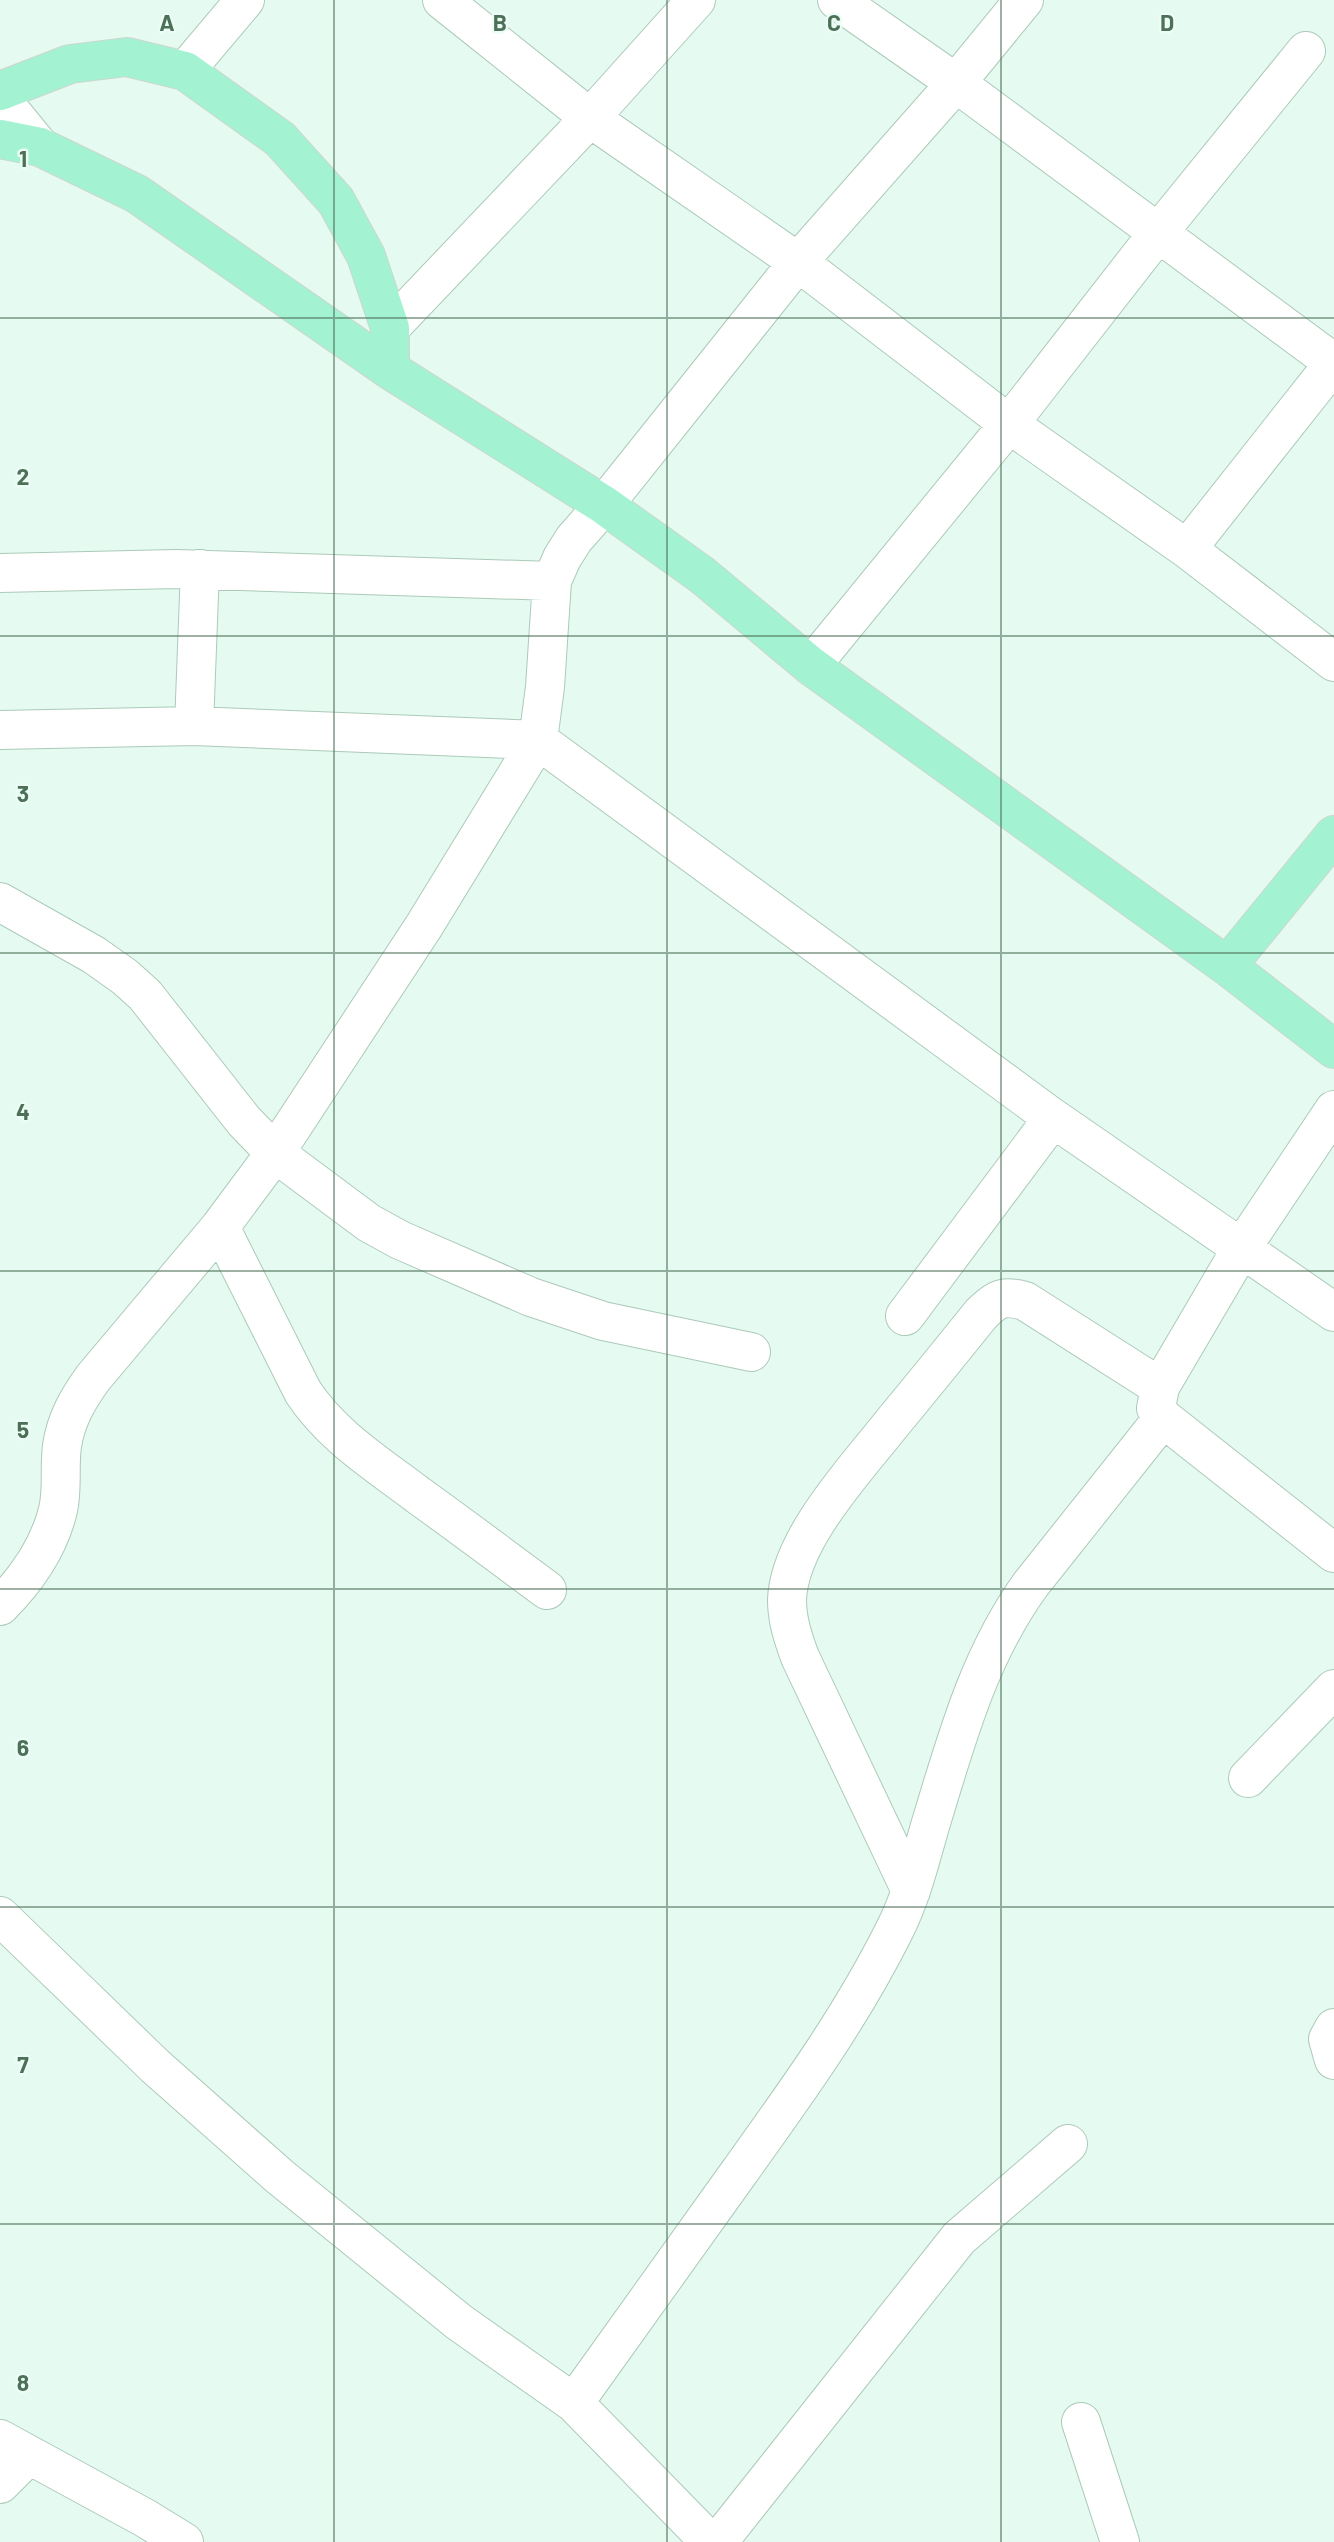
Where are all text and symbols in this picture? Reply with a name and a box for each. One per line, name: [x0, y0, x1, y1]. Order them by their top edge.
text: A: [159, 8, 175, 36]
text: B: [493, 8, 507, 36]
text: C: [827, 8, 841, 36]
text: D: [1160, 8, 1174, 36]
text: 1: [19, 144, 27, 172]
text: 2: [17, 462, 29, 490]
text: 3: [17, 779, 29, 807]
text: 4: [16, 1097, 30, 1125]
text: 5: [17, 1415, 29, 1443]
text: 6: [17, 1733, 29, 1761]
text: 7: [17, 2050, 29, 2078]
text: 8: [17, 2368, 29, 2396]

